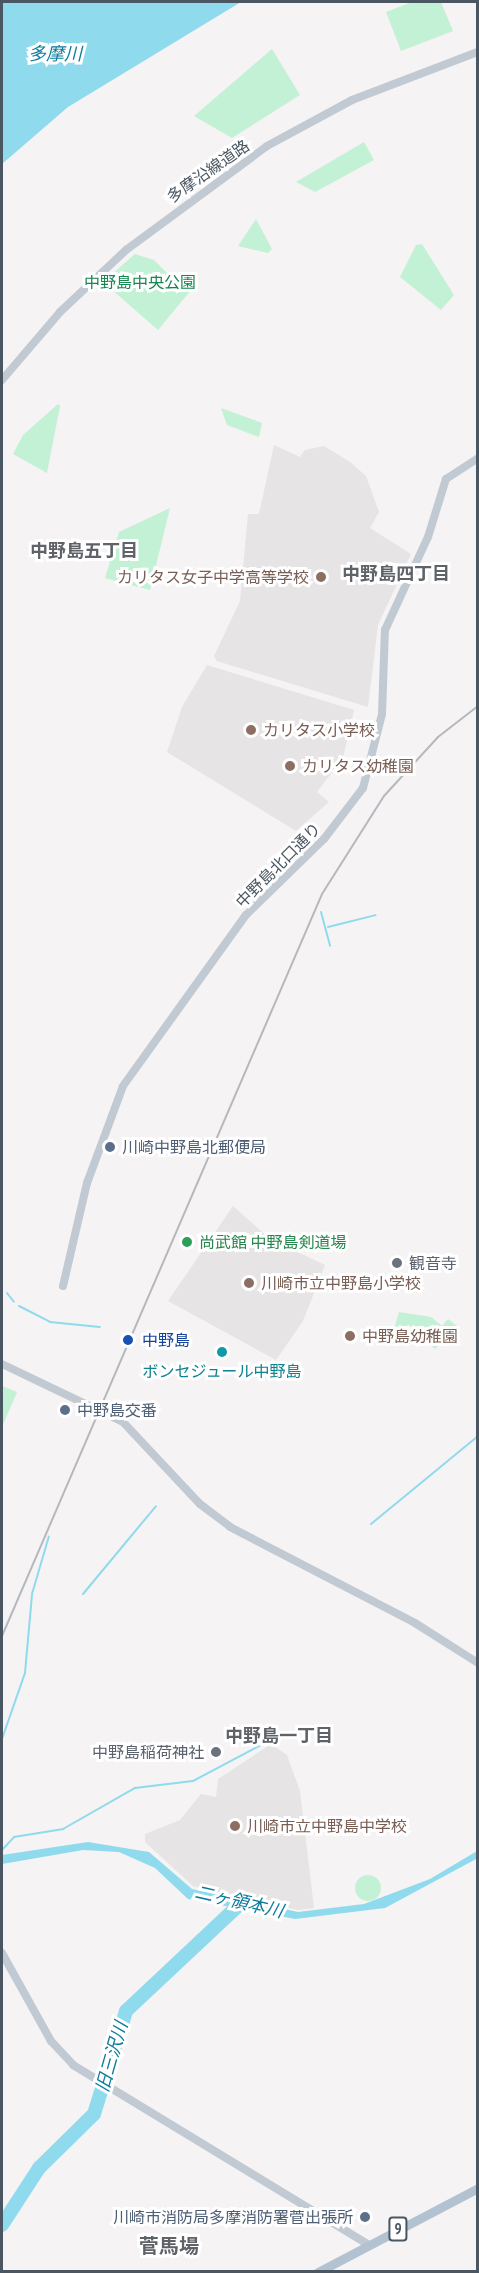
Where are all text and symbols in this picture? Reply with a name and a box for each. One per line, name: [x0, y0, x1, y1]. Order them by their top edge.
water label: 多摩川: [28, 43, 82, 65]
street label: 多摩沿線道路: [163, 136, 253, 206]
park label: 中野島中央公園: [84, 272, 196, 292]
district label: 中野島五丁目: [30, 540, 138, 562]
district label: 中野島四丁目: [342, 563, 450, 585]
place label: カリタス女子中学高等学校: [117, 567, 309, 587]
marker: カリタス女子中学高等学校: [314, 570, 328, 584]
place label: カリタス小学校: [263, 720, 375, 740]
marker: カリタス小学校: [244, 723, 258, 737]
place label: カリタス幼稚園: [302, 756, 414, 776]
marker: カリタス幼稚園: [283, 759, 297, 773]
street label: 中野島北口通り: [232, 819, 324, 911]
place label: 川崎中野島北郵便局: [122, 1137, 266, 1157]
marker: 川崎中野島北郵便局: [103, 1140, 117, 1154]
place label: 尚武館 中野島剣道場: [199, 1232, 346, 1252]
marker: 尚武館 中野島剣道場: [180, 1235, 194, 1249]
place label: 観音寺: [409, 1253, 457, 1273]
marker: 観音寺: [390, 1256, 404, 1270]
place label: 川崎市立中野島小学校: [261, 1273, 421, 1293]
marker: 川崎市立中野島小学校: [242, 1276, 256, 1290]
place label: 中野島幼稚園: [362, 1326, 458, 1346]
marker: 中野島幼稚園: [343, 1329, 357, 1343]
place label: 中野島: [142, 1330, 190, 1350]
marker: 中野島: [119, 1331, 137, 1349]
marker: ボンセジュール中野島: [215, 1345, 229, 1359]
place label: ボンセジュール中野島: [142, 1361, 302, 1381]
place label: 中野島交番: [77, 1400, 157, 1420]
marker: 中野島交番: [58, 1403, 72, 1417]
district label: 中野島一丁目: [225, 1725, 333, 1747]
place label: 中野島稲荷神社: [92, 1742, 204, 1762]
marker: 中野島稲荷神社: [209, 1745, 223, 1759]
place label: 川崎市立中野島中学校: [247, 1816, 407, 1836]
marker: 川崎市立中野島中学校: [228, 1819, 242, 1833]
water label: 二ヶ領本川: [193, 1881, 285, 1923]
water label: 旧三沢川: [92, 2019, 132, 2095]
place label: 川崎市消防局多摩消防署菅出張所: [113, 2207, 353, 2227]
marker: 川崎市消防局多摩消防署菅出張所: [358, 2210, 372, 2224]
road number: 9: [388, 2217, 408, 2241]
district label: 菅馬場: [139, 2234, 199, 2258]

